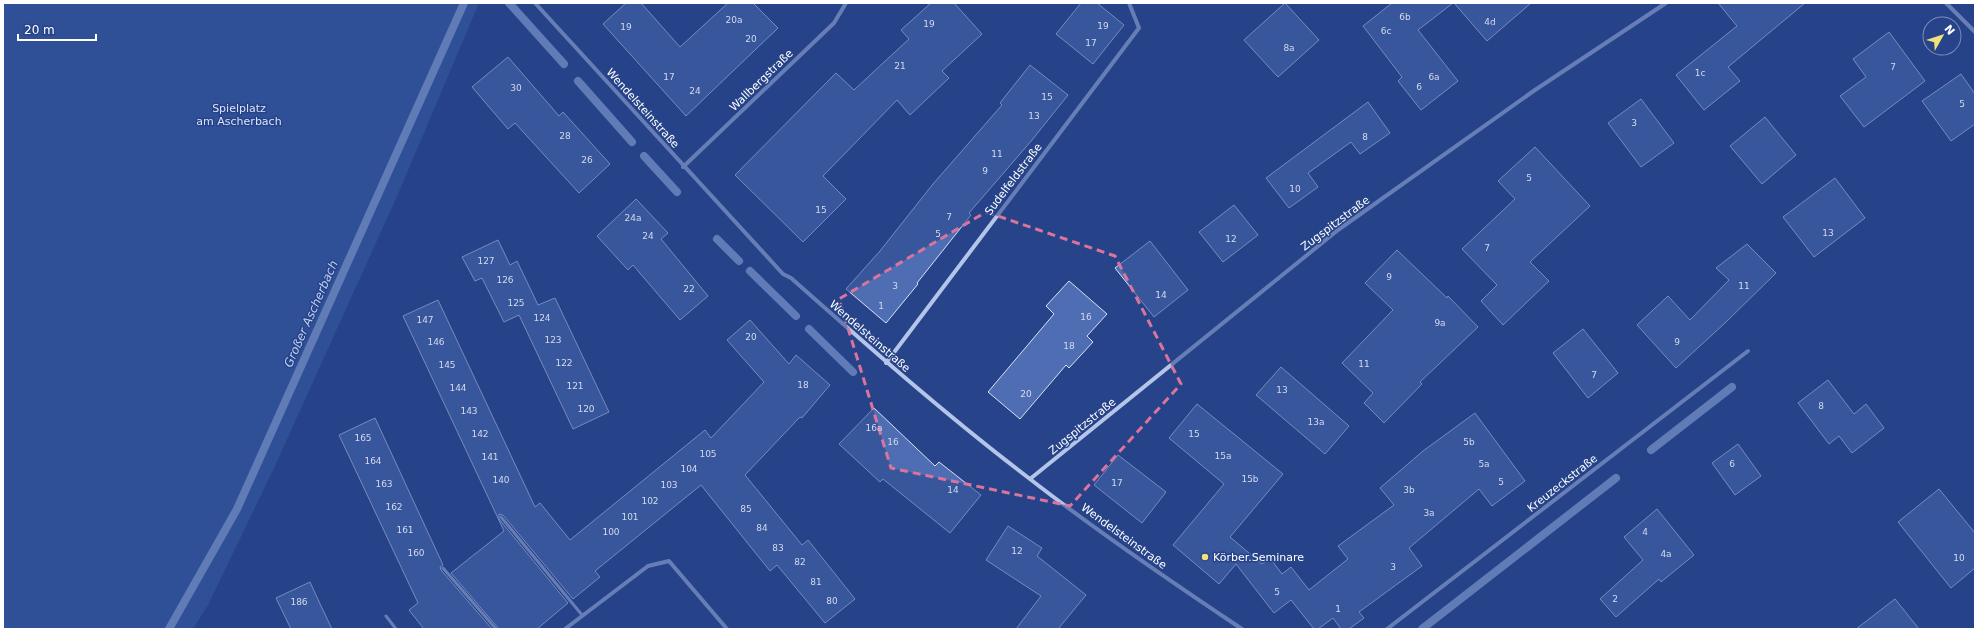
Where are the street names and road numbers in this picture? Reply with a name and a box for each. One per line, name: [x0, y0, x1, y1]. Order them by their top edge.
street label: Wallbergstraße: [727, 47, 796, 114]
street label: Wendelsteinstraße: [603, 66, 682, 151]
street label: Sudelfeldstraße: [982, 141, 1045, 218]
street label: Zugspitzstraße: [1299, 193, 1372, 253]
street label: Wendelsteinstraße: [827, 298, 913, 375]
street label: Zugspitzstraße: [1046, 395, 1119, 457]
street label: Kreuzeckstraße: [1525, 452, 1600, 515]
street label: Wendelsteinstraße: [1078, 501, 1169, 572]

